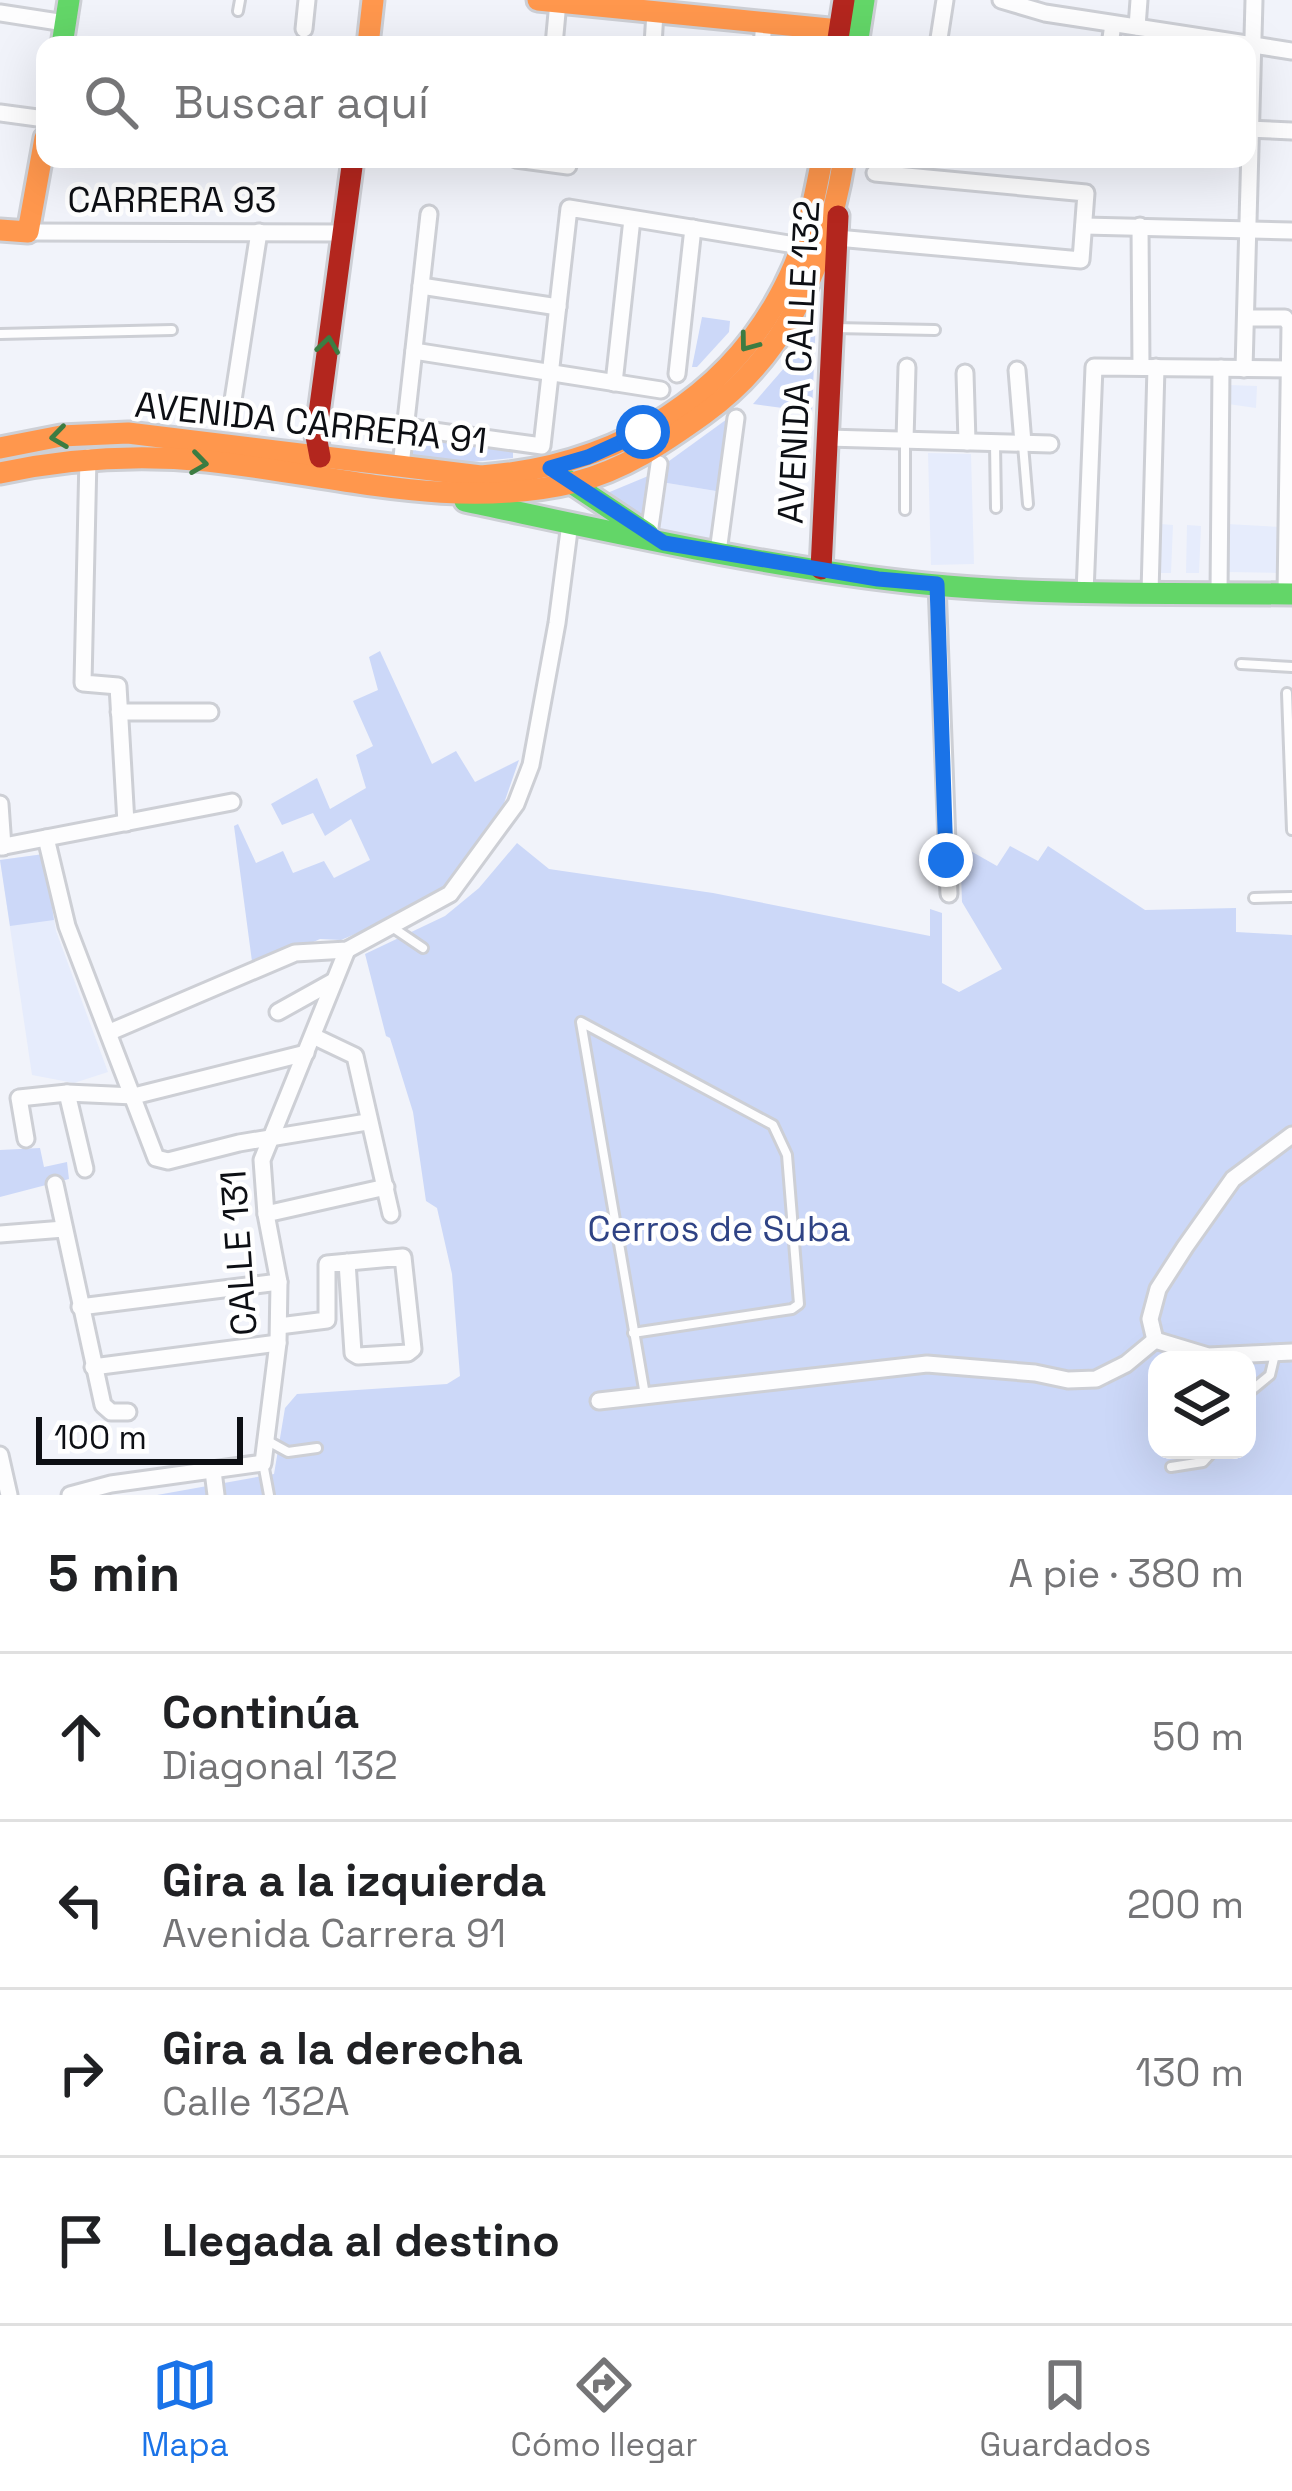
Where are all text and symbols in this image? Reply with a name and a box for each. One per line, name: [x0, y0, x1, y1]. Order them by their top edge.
search box: [36, 36, 1256, 168]
icon: search: [78, 69, 144, 135]
text: Buscar aquí: [174, 74, 429, 131]
street label: CARRERA 93: [67, 177, 277, 223]
street label: AVENIDA CALLE 132: [768, 199, 830, 525]
one-way arrow: [741, 329, 762, 351]
one-way arrow: [315, 335, 341, 355]
street label: AVENIDA CARRERA 91: [133, 382, 489, 464]
route start: [616, 405, 670, 459]
one-way arrow: [49, 423, 69, 449]
one-way arrow: [189, 449, 209, 475]
route end: [919, 833, 973, 887]
street label: CALLE 131: [210, 1169, 268, 1337]
park label: Cerros de Suba: [587, 1206, 851, 1252]
map controls: [1148, 1351, 1256, 1459]
button: layers: [1148, 1351, 1256, 1459]
scale bar: [36, 1411, 243, 1464]
text: 100 m: [54, 1417, 147, 1459]
text: 5 min: [48, 1541, 180, 1606]
text: A pie · 380 m: [1008, 1549, 1244, 1598]
text: Continúa: [162, 1684, 359, 1741]
icon: ahead: [48, 1704, 114, 1770]
text: 50 m: [1152, 1712, 1244, 1761]
text: Diagonal 132: [162, 1741, 398, 1790]
text: Gira a la izquierda: [162, 1852, 546, 1909]
icon: left: [48, 1872, 114, 1938]
text: 200 m: [1127, 1880, 1244, 1929]
text: Avenida Carrera 91: [162, 1909, 506, 1958]
text: Gira a la derecha: [162, 2020, 523, 2077]
icon: right: [48, 2040, 114, 2106]
text: 130 m: [1136, 2048, 1244, 2097]
text: Calle 132A: [162, 2077, 350, 2126]
icon: arrive: [48, 2208, 114, 2274]
text: Llegada al destino: [162, 2212, 560, 2269]
tab: Mapa: [141, 2352, 229, 2466]
tab: Cómo llegar: [510, 2352, 698, 2466]
tab: Guardados: [979, 2352, 1151, 2466]

